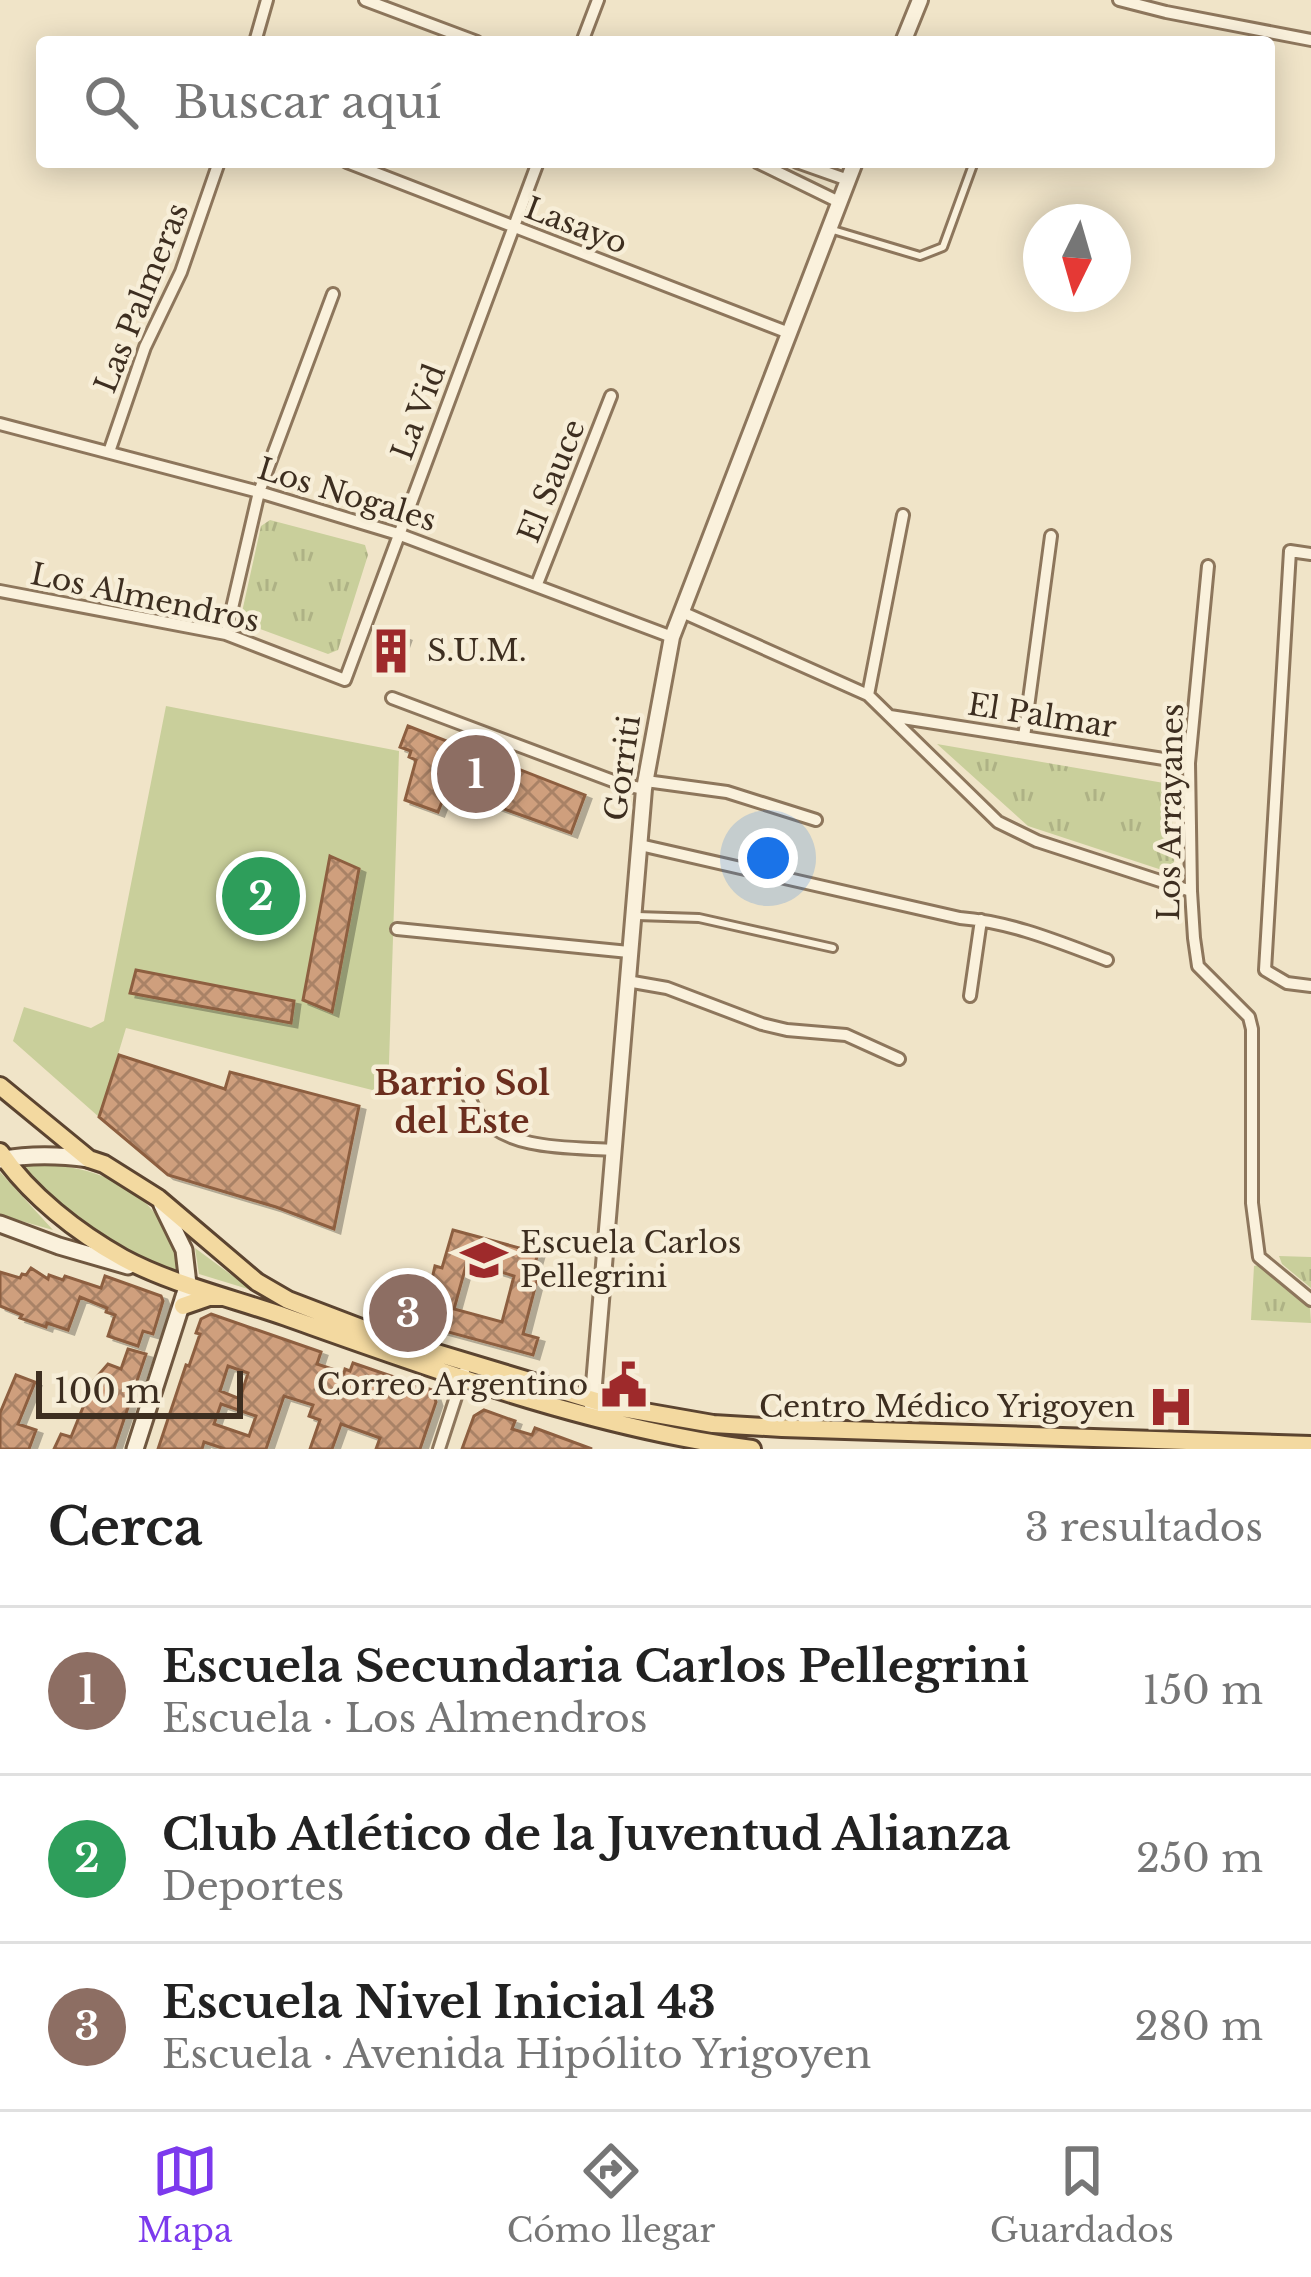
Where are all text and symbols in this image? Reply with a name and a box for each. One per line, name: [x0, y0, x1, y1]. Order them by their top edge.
search box: [36, 36, 1275, 168]
icon: search: [78, 69, 144, 135]
text: Buscar aquí: [174, 74, 441, 130]
street label: Lasayo: [520, 189, 632, 262]
street label: Las Palmeras: [87, 198, 196, 398]
north arrow: [1023, 204, 1131, 312]
street label: La Vid: [383, 359, 454, 465]
street label: El Sauce: [510, 414, 593, 548]
street label: Los Nogales: [253, 450, 441, 539]
street label: Los Almendros: [27, 555, 263, 640]
building icon: S.U.M.: [366, 626, 416, 676]
place label: S.U.M.: [427, 632, 527, 669]
street label: El Palmar: [965, 686, 1120, 746]
street label: Los Arrayanes: [1150, 703, 1191, 921]
street label: Gorriti: [597, 713, 648, 823]
pin: 1: [437, 729, 515, 819]
your location: [738, 828, 798, 888]
pin: 2: [222, 851, 300, 941]
district label: Barrio Sol del Este: [374, 1063, 550, 1142]
place label: Escuela Carlos Pellegrini: [520, 1224, 741, 1295]
school or university icon: Escuela Carlos Pellegrini: [459, 1235, 509, 1285]
pin: 3: [369, 1268, 447, 1358]
public building icon: Correo Argentino: [599, 1360, 649, 1410]
scale bar: [36, 1365, 243, 1418]
place label: Correo Argentino: [317, 1366, 588, 1403]
text: 100 m: [54, 1371, 161, 1412]
hospital icon: Centro Médico Yrigoyen: [1146, 1382, 1196, 1432]
place label: Centro Médico Yrigoyen: [759, 1388, 1135, 1425]
text: Cerca: [48, 1496, 203, 1559]
text: 3 resultados: [1025, 1503, 1263, 1552]
text: Escuela Secundaria Carlos Pellegrini: [162, 1638, 1029, 1694]
text: 1: [78, 1666, 96, 1715]
text: 150 m: [1143, 1666, 1263, 1715]
text: Escuela · Los Almendros: [162, 1694, 648, 1743]
text: Club Atlético de la Juventud Alianza: [162, 1806, 1011, 1862]
text: 2: [74, 1834, 100, 1883]
text: 250 m: [1136, 1834, 1263, 1883]
text: Deportes: [162, 1862, 344, 1911]
text: Escuela Nivel Inicial 43: [162, 1974, 716, 2030]
text: 3: [75, 2002, 99, 2051]
text: 280 m: [1134, 2002, 1263, 2051]
text: Escuela · Avenida Hipólito Yrigoyen: [162, 2030, 872, 2079]
tab: Mapa: [137, 2138, 232, 2251]
tab: Cómo llegar: [507, 2138, 715, 2251]
tab: Guardados: [990, 2138, 1174, 2251]

